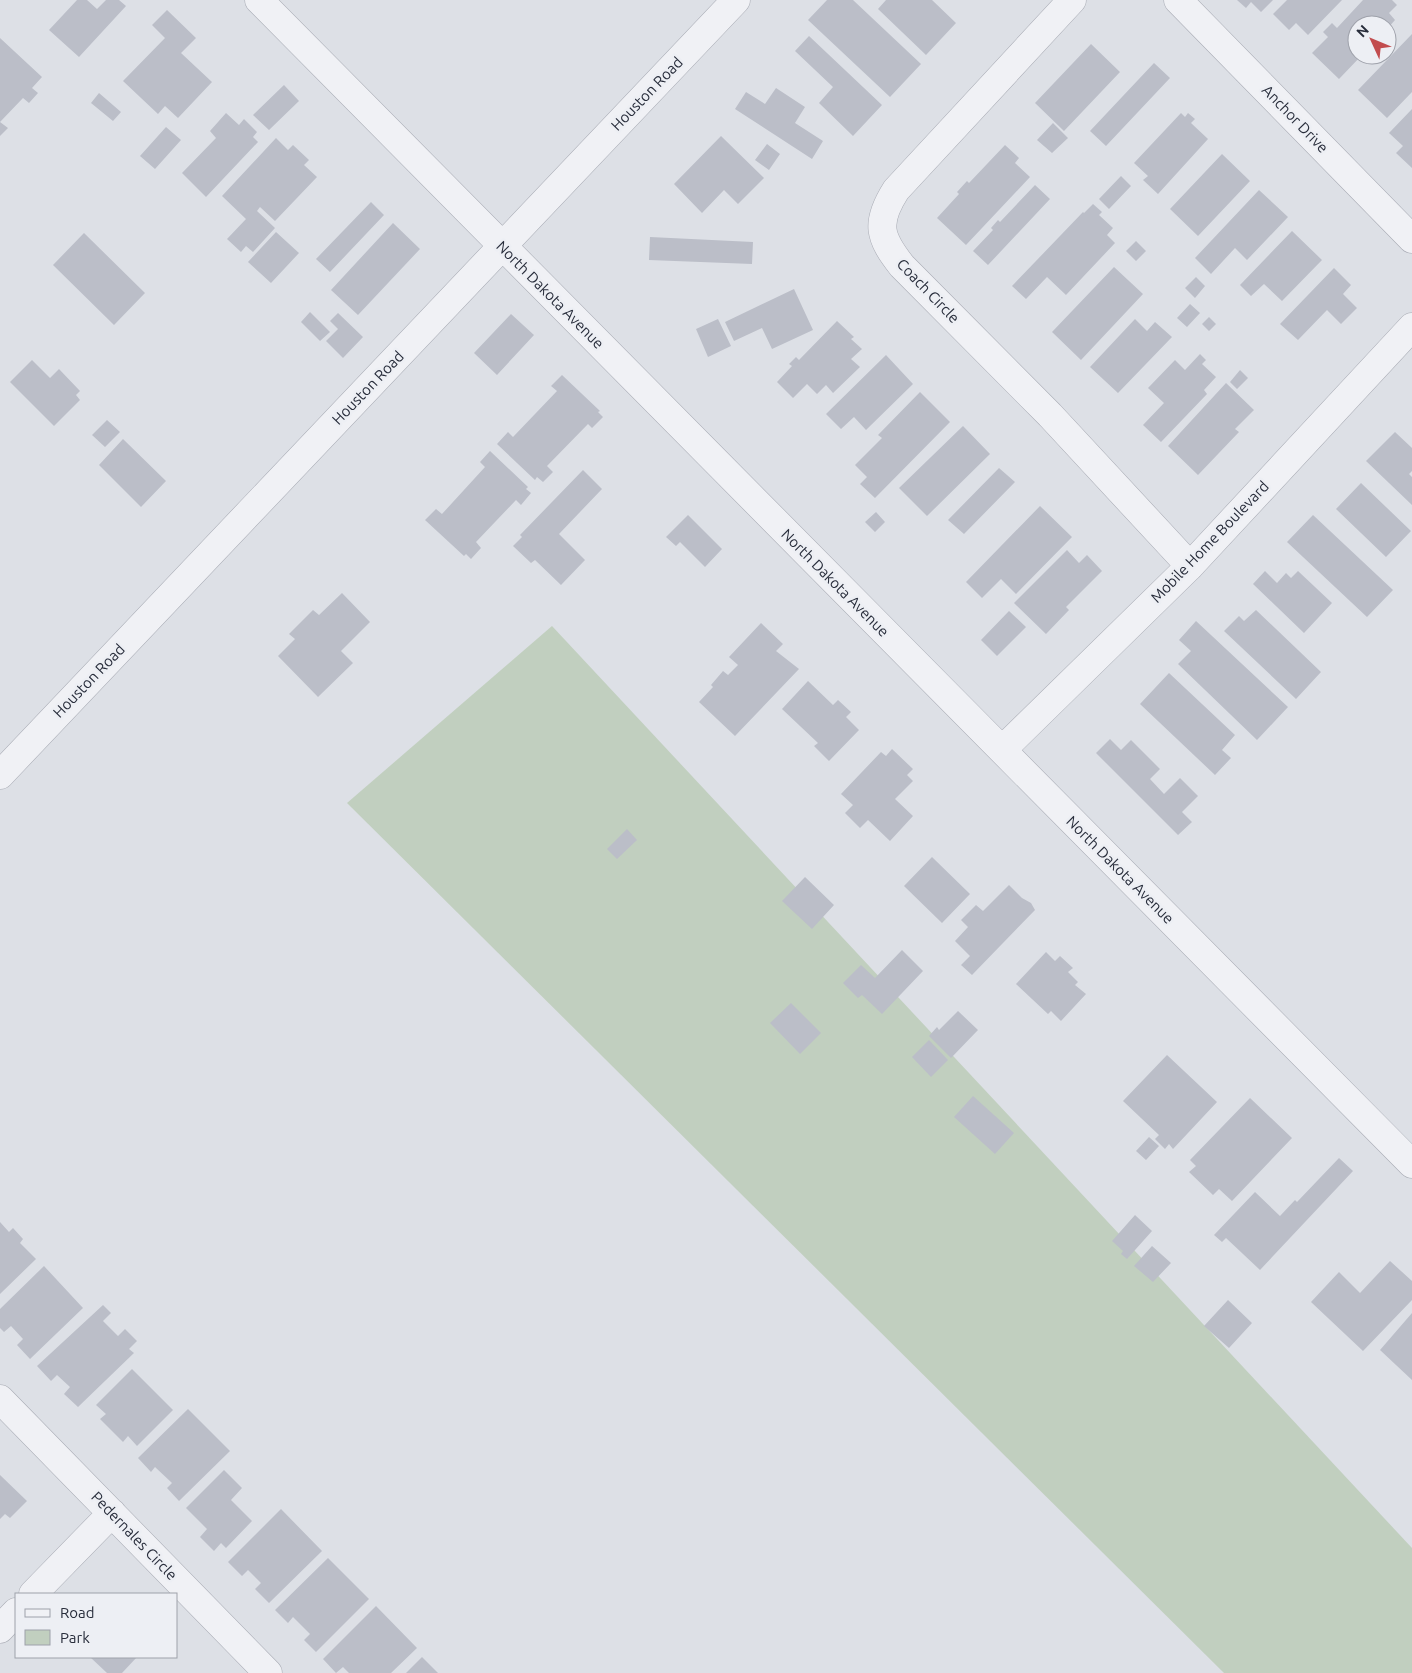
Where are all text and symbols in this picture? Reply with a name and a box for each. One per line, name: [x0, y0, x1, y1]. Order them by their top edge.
north arrow: [1347, 15, 1397, 65]
text: N: [1353, 22, 1372, 40]
street label: Houston Road: [607, 53, 686, 134]
street label: Anchor Drive: [1259, 81, 1332, 156]
street label: North Dakota Avenue: [493, 237, 608, 352]
street label: Coach Circle: [894, 255, 963, 326]
street label: Houston Road: [328, 347, 407, 428]
street label: Mobile Home Boulevard: [1147, 477, 1272, 606]
street label: North Dakota Avenue: [778, 525, 893, 640]
street label: Houston Road: [49, 640, 128, 721]
street label: North Dakota Avenue: [1063, 812, 1178, 927]
street label: Pedernales Circle: [88, 1488, 181, 1583]
legend: [15, 1593, 178, 1658]
text: Road: [60, 1604, 95, 1621]
text: Park: [60, 1629, 90, 1646]

